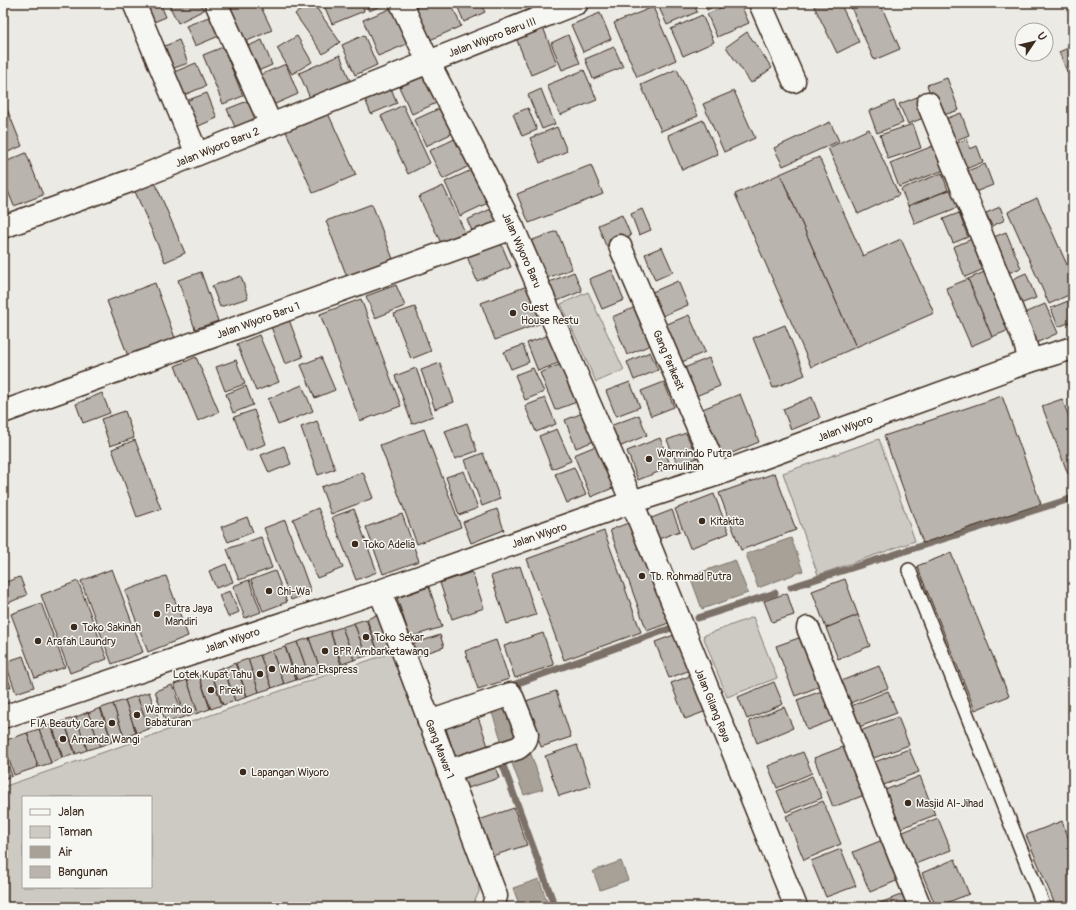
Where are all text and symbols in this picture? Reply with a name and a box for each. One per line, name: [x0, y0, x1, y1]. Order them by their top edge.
street label: Jalan Wiyoro Baru III: [447, 15, 538, 60]
north arrow: [1014, 22, 1054, 62]
text: U: [1034, 30, 1049, 43]
street label: Jalan Wiyoro Baru 2: [173, 125, 261, 170]
street label: Jalan Wiyoro Baru: [499, 210, 544, 290]
street label: Jalan Wiyoro Baru 1: [215, 299, 302, 342]
place label: Guest House Restu: [521, 301, 579, 327]
marker: Guest House Restu: [508, 308, 518, 318]
street label: Gang Parikesit: [650, 328, 687, 393]
street label: Jalan Wiyoro: [816, 412, 875, 444]
place label: Warmindo Putra Pamulihan: [657, 447, 732, 473]
marker: Warmindo Putra Pamulihan: [644, 454, 654, 464]
place label: Kitakita: [710, 515, 744, 528]
marker: Kitakita: [697, 516, 707, 526]
street label: Jalan Wiyoro: [510, 520, 569, 551]
place label: Toko Adelia: [363, 538, 415, 551]
marker: Toko Adelia: [350, 539, 360, 549]
place label: Tb. Rohmad Putra: [650, 570, 731, 583]
marker: Tb. Rohmad Putra: [637, 571, 647, 581]
place label: Chi-Wa: [277, 585, 310, 598]
marker: Chi-Wa: [264, 586, 274, 596]
place label: Putra Jaya Mandiri: [165, 602, 213, 628]
marker: Putra Jaya Mandiri: [152, 609, 162, 619]
place label: Toko Sakinah: [82, 621, 141, 634]
marker: Toko Sakinah: [69, 622, 79, 632]
street label: Jalan Wiyoro: [203, 625, 262, 656]
place label: Toko Sekar: [374, 631, 424, 644]
marker: Toko Sekar: [361, 632, 371, 642]
place label: Arafah Laundry: [46, 635, 116, 648]
marker: Arafah Laundry: [33, 636, 43, 646]
place label: BPR Ambarketawang: [333, 645, 429, 658]
marker: BPR Ambarketawang: [320, 646, 330, 656]
place label: Wahana Ekspress: [280, 663, 358, 676]
marker: Wahana Ekspress: [267, 664, 277, 674]
street label: Jalan Gilang Raya: [692, 666, 733, 744]
place label: Lotek Kupat Tahu: [173, 668, 252, 681]
marker: Lotek Kupat Tahu: [255, 669, 265, 679]
place label: Pireki: [219, 684, 243, 697]
marker: Pireki: [206, 685, 216, 695]
place label: Warmindo Babaturan: [145, 703, 192, 729]
marker: Warmindo Babaturan: [132, 710, 142, 720]
place label: FIA Beauty Care: [30, 717, 105, 730]
marker: FIA Beauty Care: [107, 718, 117, 728]
street label: Gang Mawar 1: [422, 718, 457, 781]
place label: Amanda Wangi: [71, 733, 140, 746]
marker: Amanda Wangi: [58, 734, 68, 744]
place label: Lapangan Wiyoro: [251, 766, 329, 779]
marker: Lapangan Wiyoro: [238, 767, 248, 777]
legend: [22, 796, 152, 888]
place label: Masjid Al-Jihad: [916, 797, 984, 810]
marker: Masjid Al-Jihad: [903, 798, 913, 808]
text: Jalan: [58, 805, 84, 820]
text: Taman: [58, 825, 92, 840]
text: Air: [58, 845, 73, 860]
text: Bangunan: [58, 865, 108, 880]

